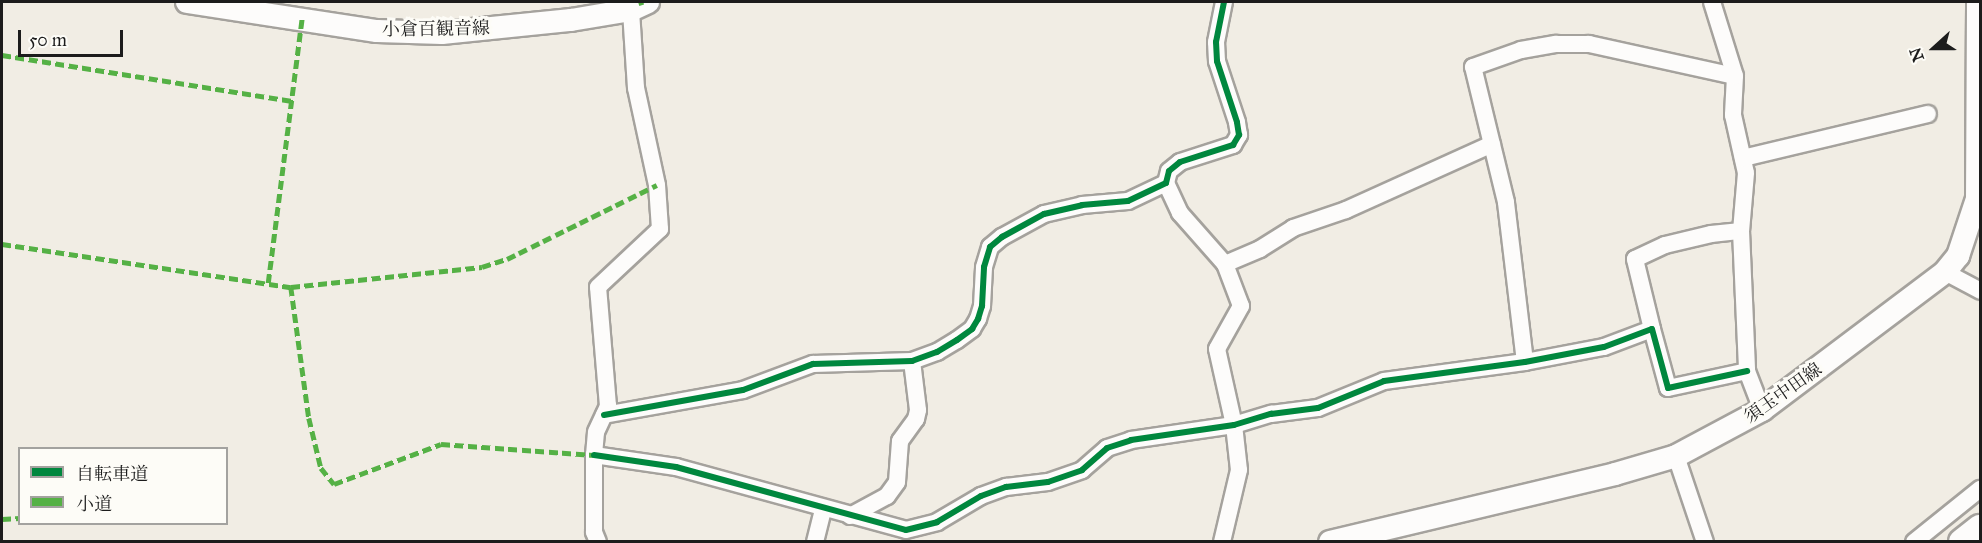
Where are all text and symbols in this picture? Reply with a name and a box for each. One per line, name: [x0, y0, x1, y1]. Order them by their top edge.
street label: 小倉百観音線: [382, 17, 490, 41]
scale bar: [21, 18, 126, 56]
north arrow: [1904, 18, 1964, 78]
text: 50 m: [29, 29, 67, 51]
text: N: [1905, 45, 1928, 64]
street label: 須玉中田線: [1740, 358, 1826, 428]
legend: [18, 447, 228, 525]
text: 自転車道: [76, 463, 148, 485]
text: 小道: [76, 493, 112, 515]

